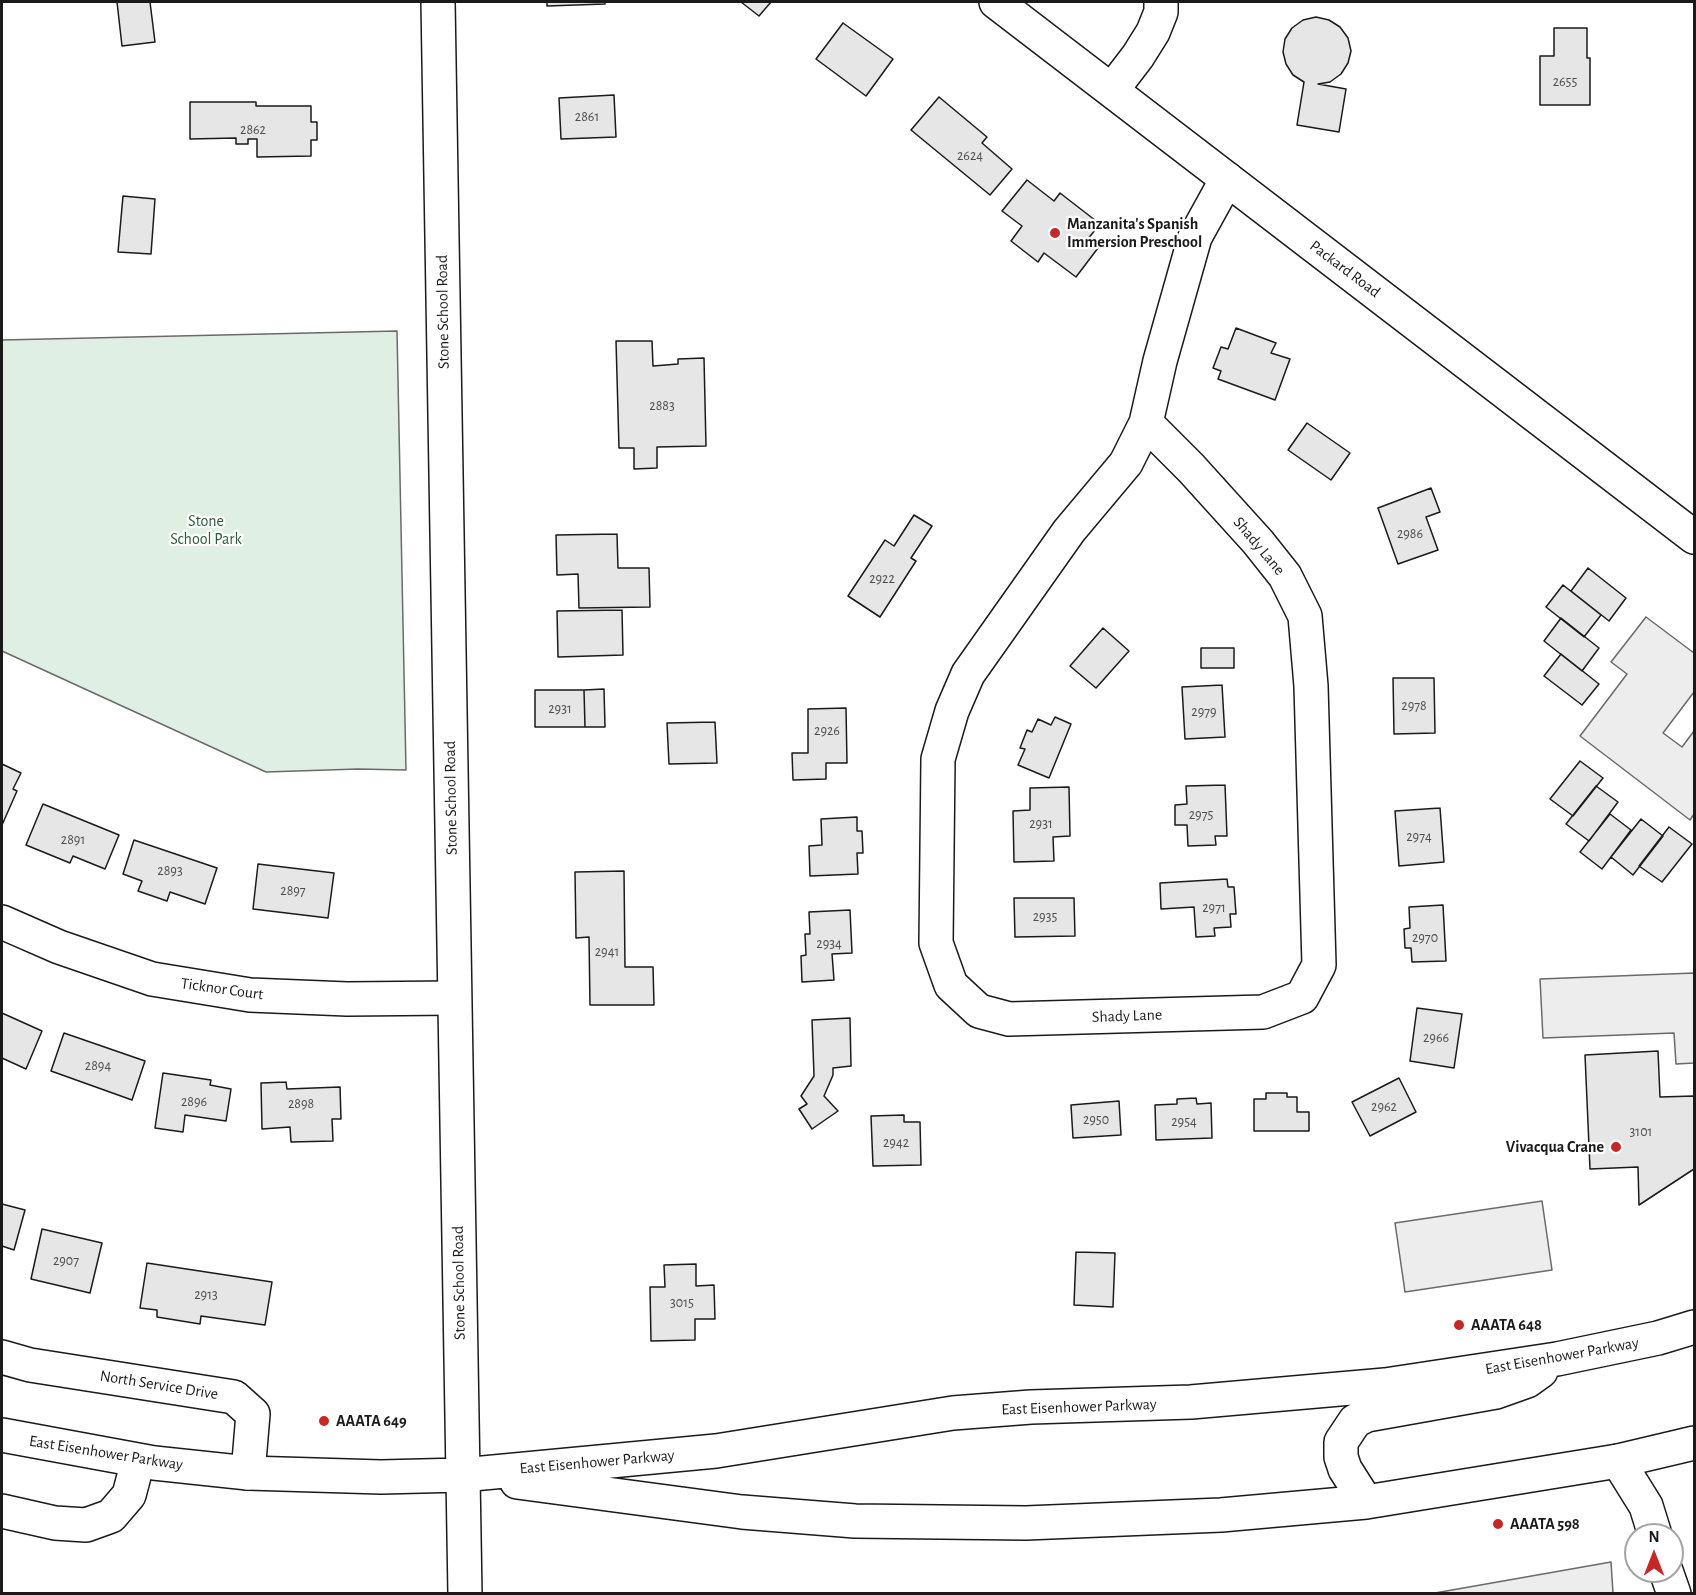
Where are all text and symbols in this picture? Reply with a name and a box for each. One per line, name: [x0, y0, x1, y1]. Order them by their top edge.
house number: 2655: [1553, 74, 1577, 90]
house number: 2861: [575, 109, 599, 125]
house number: 2862: [240, 122, 266, 138]
house number: 2624: [957, 148, 983, 164]
place label: Manzanita's Spanish Immersion Preschool: [1067, 214, 1202, 252]
marker: Manzanita's Spanish Immersion Preschool: [1048, 226, 1062, 240]
street label: Packard Road: [1306, 236, 1384, 302]
street label: Stone School Road: [432, 255, 454, 369]
house number: 2883: [649, 398, 675, 414]
park label: Stone School Park: [170, 511, 242, 549]
street label: Shady Lane: [1229, 513, 1289, 579]
house number: 2986: [1397, 526, 1423, 542]
house number: 2922: [869, 571, 895, 587]
house number: 2978: [1401, 698, 1427, 714]
house number: 2931: [548, 701, 572, 717]
house number: 2979: [1191, 704, 1217, 720]
house number: 2926: [814, 723, 840, 739]
street label: Stone School Road: [440, 741, 462, 855]
house number: 2975: [1189, 807, 1213, 823]
house number: 2931: [1029, 816, 1053, 832]
house number: 2974: [1406, 829, 1432, 845]
house number: 2891: [61, 832, 85, 848]
house number: 2893: [157, 863, 183, 879]
house number: 2897: [280, 883, 306, 899]
house number: 2971: [1202, 900, 1226, 916]
house number: 2935: [1033, 909, 1057, 925]
house number: 2970: [1412, 930, 1438, 946]
house number: 2934: [816, 936, 842, 952]
house number: 2941: [595, 944, 619, 960]
street label: Ticknor Court: [180, 974, 264, 1004]
street label: Shady Lane: [1092, 1005, 1162, 1027]
house number: 2966: [1423, 1030, 1449, 1046]
house number: 2894: [85, 1058, 111, 1074]
house number: 2896: [181, 1094, 207, 1110]
house number: 2898: [288, 1096, 314, 1112]
house number: 2962: [1371, 1099, 1397, 1115]
house number: 2950: [1083, 1112, 1109, 1128]
house number: 2954: [1171, 1114, 1197, 1130]
house number: 3101: [1630, 1124, 1652, 1140]
house number: 2942: [883, 1135, 909, 1151]
place label: Vivacqua Crane: [1506, 1137, 1604, 1157]
marker: Vivacqua Crane: [1609, 1140, 1623, 1154]
street label: Stone School Road: [448, 1226, 470, 1340]
house number: 2907: [53, 1253, 79, 1269]
house number: 2913: [194, 1287, 218, 1303]
house number: 3015: [670, 1295, 694, 1311]
place label: AAATA 648: [1471, 1315, 1542, 1335]
marker: AAATA 648: [1452, 1318, 1466, 1332]
street label: East Eisenhower Parkway: [1484, 1333, 1640, 1379]
street label: North Service Drive: [98, 1366, 220, 1404]
street label: East Eisenhower Parkway: [1001, 1395, 1157, 1419]
place label: AAATA 649: [336, 1411, 407, 1431]
marker: AAATA 649: [317, 1414, 331, 1428]
street label: East Eisenhower Parkway: [28, 1431, 184, 1475]
street label: East Eisenhower Parkway: [519, 1446, 675, 1478]
place label: AAATA 598: [1510, 1514, 1580, 1534]
marker: AAATA 598: [1491, 1517, 1505, 1531]
north arrow: [1624, 1523, 1684, 1583]
text: N: [1648, 1529, 1660, 1545]

